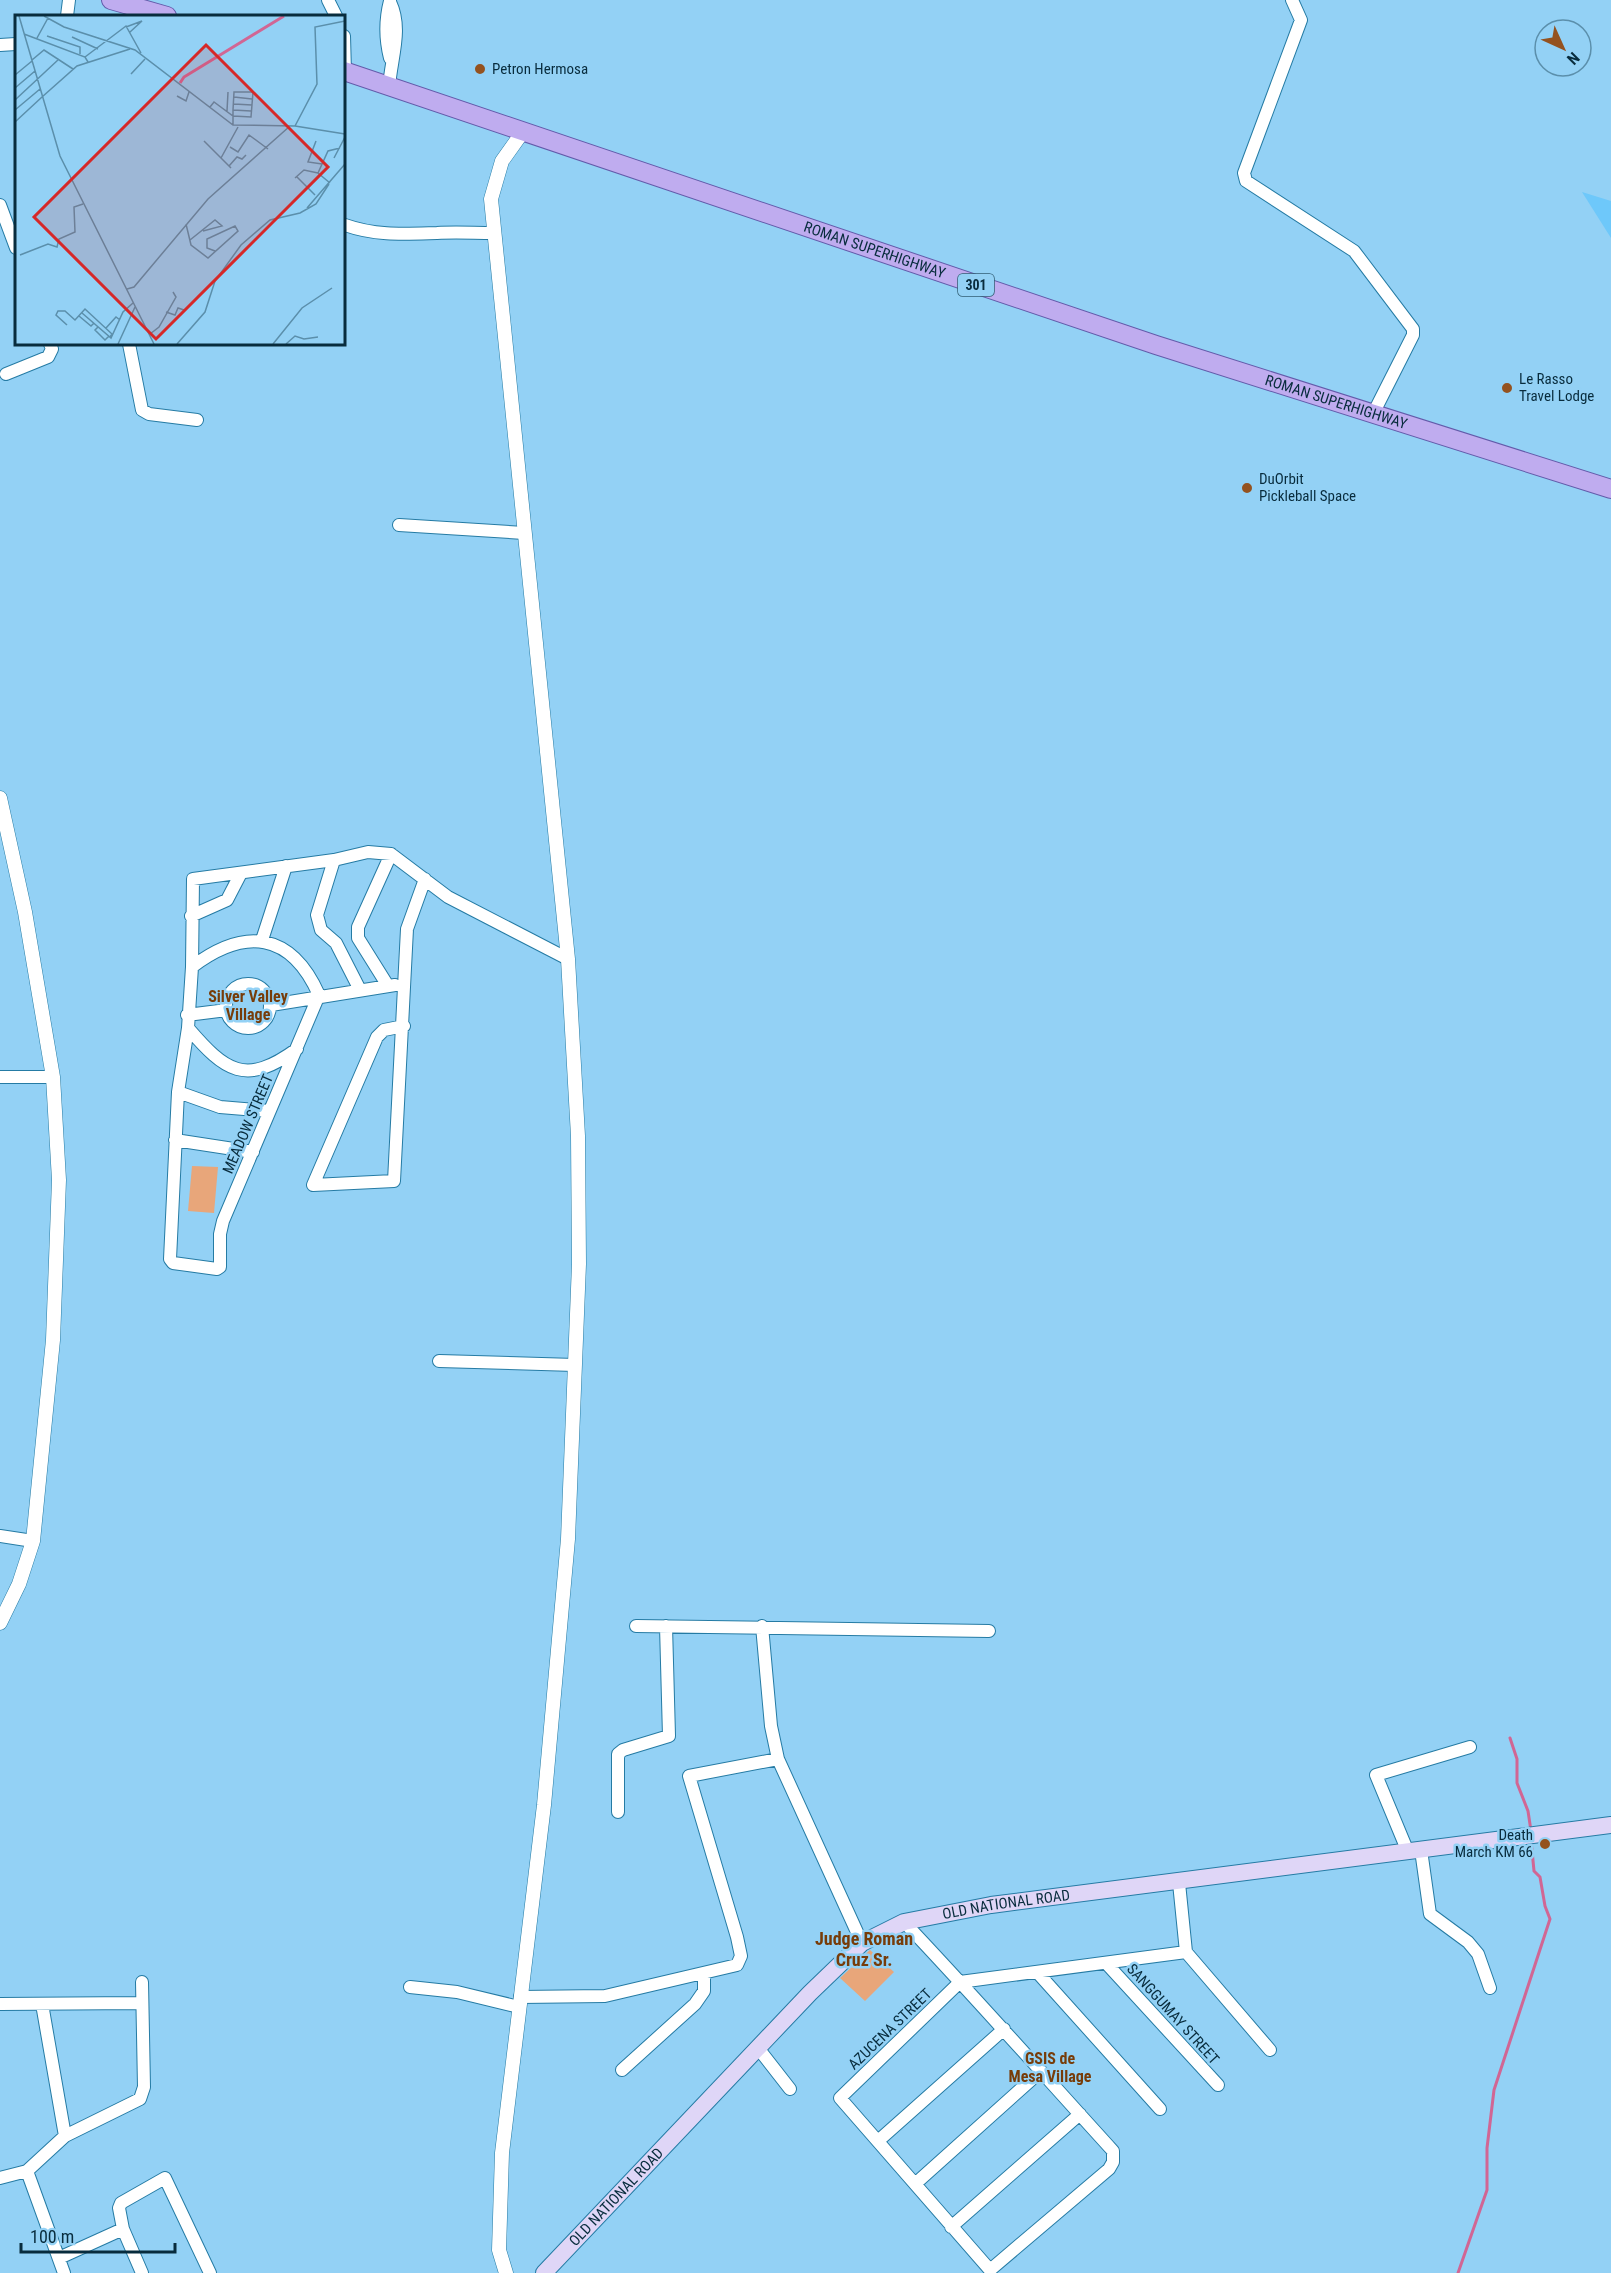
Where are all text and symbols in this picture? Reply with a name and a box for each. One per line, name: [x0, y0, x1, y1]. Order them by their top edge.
inset map: [15, 15, 345, 345]
north arrow: [1533, 18, 1593, 78]
text: N: [1563, 48, 1583, 68]
place label: Petron Hermosa: [492, 60, 588, 78]
marker: Petron Hermosa: [473, 62, 487, 76]
street label: ROMAN SUPERHIGHWAY: [802, 218, 948, 282]
road number: 301: [958, 274, 994, 296]
place label: Le Rasso Travel Lodge: [1519, 370, 1594, 405]
street label: ROMAN SUPERHIGHWAY: [1263, 371, 1410, 433]
marker: Le Rasso Travel Lodge: [1500, 381, 1514, 395]
place label: DuOrbit Pickleball Space: [1259, 470, 1356, 505]
marker: DuOrbit Pickleball Space: [1240, 481, 1254, 495]
district label: Silver Valley Village: [208, 987, 288, 1024]
street label: MEADOW STREET: [219, 1071, 277, 1176]
place label: Death March KM 66: [1455, 1826, 1533, 1861]
marker: Death March KM 66: [1538, 1837, 1552, 1851]
street label: OLD NATIONAL ROAD: [941, 1886, 1071, 1923]
district label: Judge Roman Cruz Sr.: [815, 1928, 913, 1970]
street label: SANGGUMAY STREET: [1123, 1960, 1223, 2068]
street label: AZUCENA STREET: [845, 1985, 936, 2073]
district label: GSIS de Mesa Village: [1009, 2049, 1092, 2086]
street label: OLD NATIONAL ROAD: [565, 2144, 667, 2250]
scale bar: [21, 2216, 176, 2254]
text: 100 m: [30, 2226, 74, 2247]

